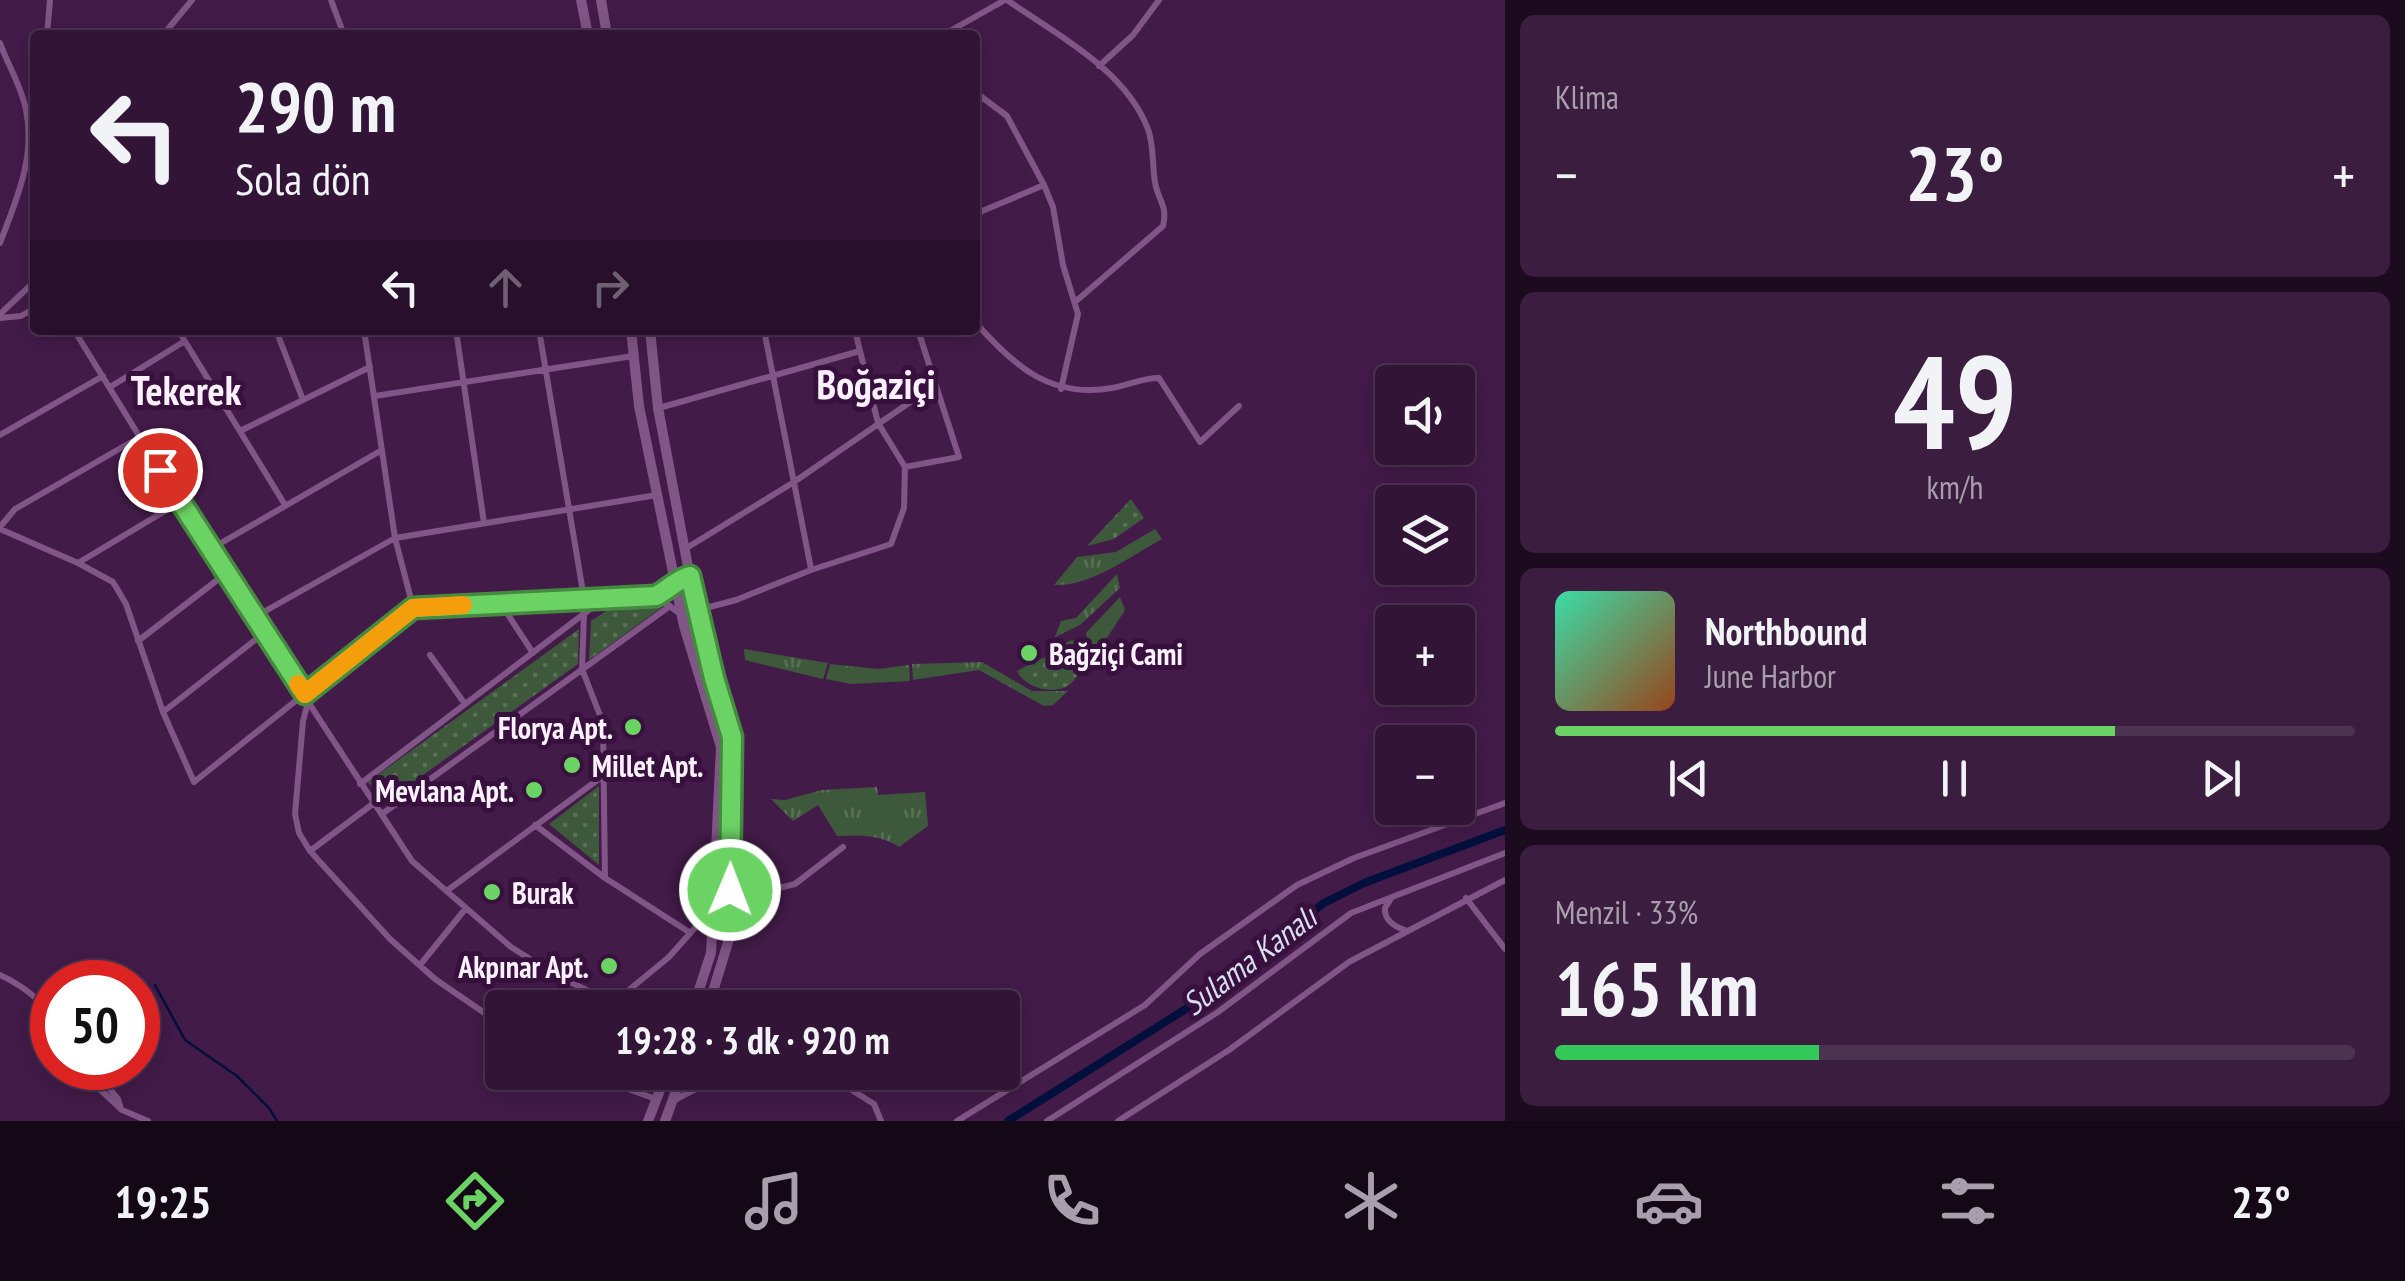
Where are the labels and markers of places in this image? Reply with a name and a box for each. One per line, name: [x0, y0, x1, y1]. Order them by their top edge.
pin: [118, 428, 203, 513]
place label: Bağziçi Cami: [1049, 634, 1183, 673]
marker: Bağziçi Cami: [1018, 642, 1040, 664]
place label: Florya Apt.: [498, 708, 613, 747]
marker: Florya Apt.: [622, 716, 644, 738]
place label: Millet Apt.: [592, 746, 703, 785]
marker: Millet Apt.: [561, 754, 583, 776]
place label: Mevlana Apt.: [375, 771, 514, 810]
marker: Mevlana Apt.: [523, 779, 545, 801]
place label: Burak: [512, 873, 574, 912]
marker: Burak: [481, 881, 503, 903]
place label: Akpınar Apt.: [457, 947, 589, 986]
marker: Akpınar Apt.: [598, 955, 620, 977]

